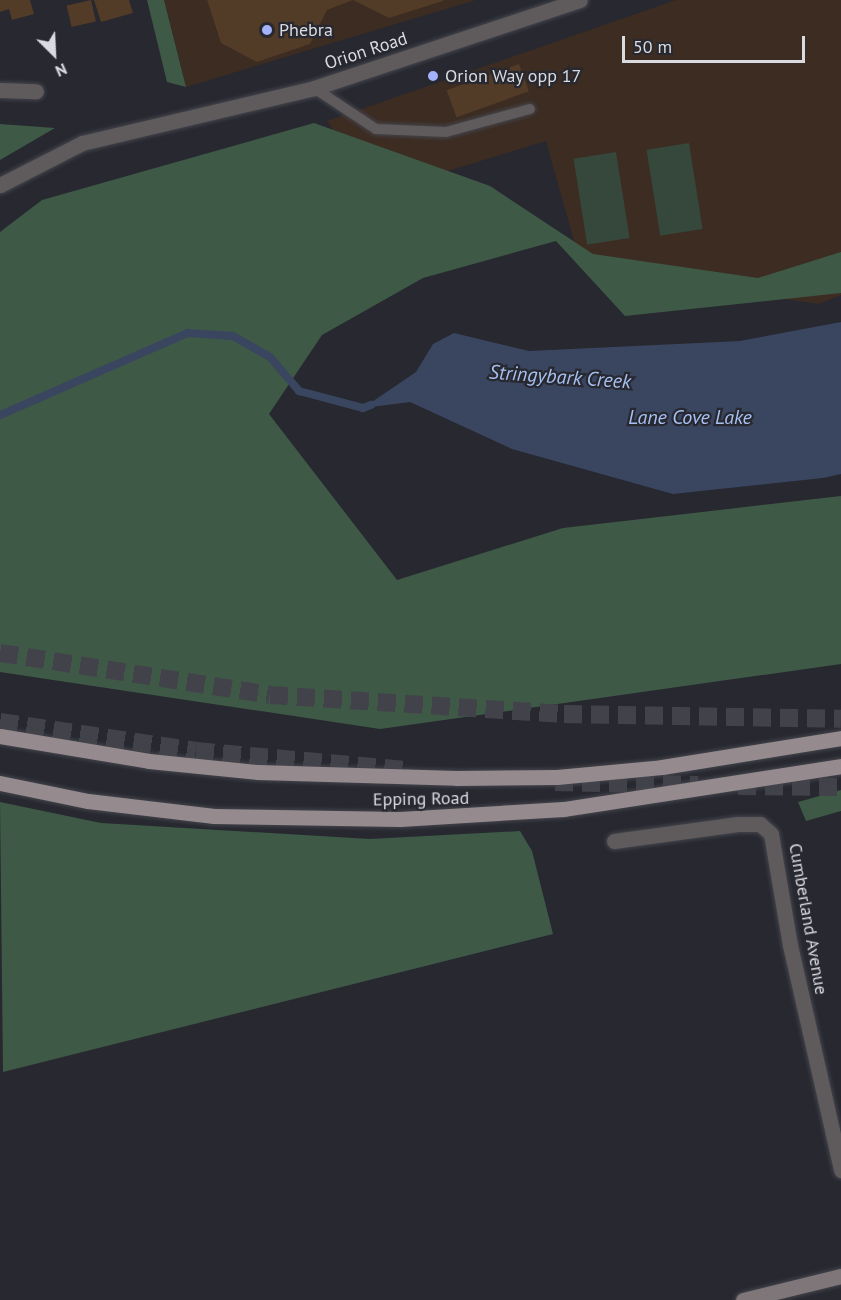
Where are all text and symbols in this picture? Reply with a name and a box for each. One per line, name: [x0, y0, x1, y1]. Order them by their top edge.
place label: Phebra: [279, 19, 333, 41]
marker: Phebra: [260, 23, 274, 37]
north arrow: [24, 24, 84, 84]
scale bar: [625, 24, 808, 62]
street label: Orion Road: [322, 27, 410, 75]
text: 50 m: [633, 35, 672, 58]
text: N: [52, 59, 70, 82]
place label: Orion Way opp 17: [445, 65, 582, 87]
marker: Orion Way opp 17: [426, 69, 440, 83]
water label: Stringybark Creek: [488, 360, 632, 394]
water label: Lane Cove Lake: [628, 405, 752, 429]
street label: Epping Road: [373, 787, 469, 811]
street label: Cumberland Avenue: [784, 841, 832, 997]

